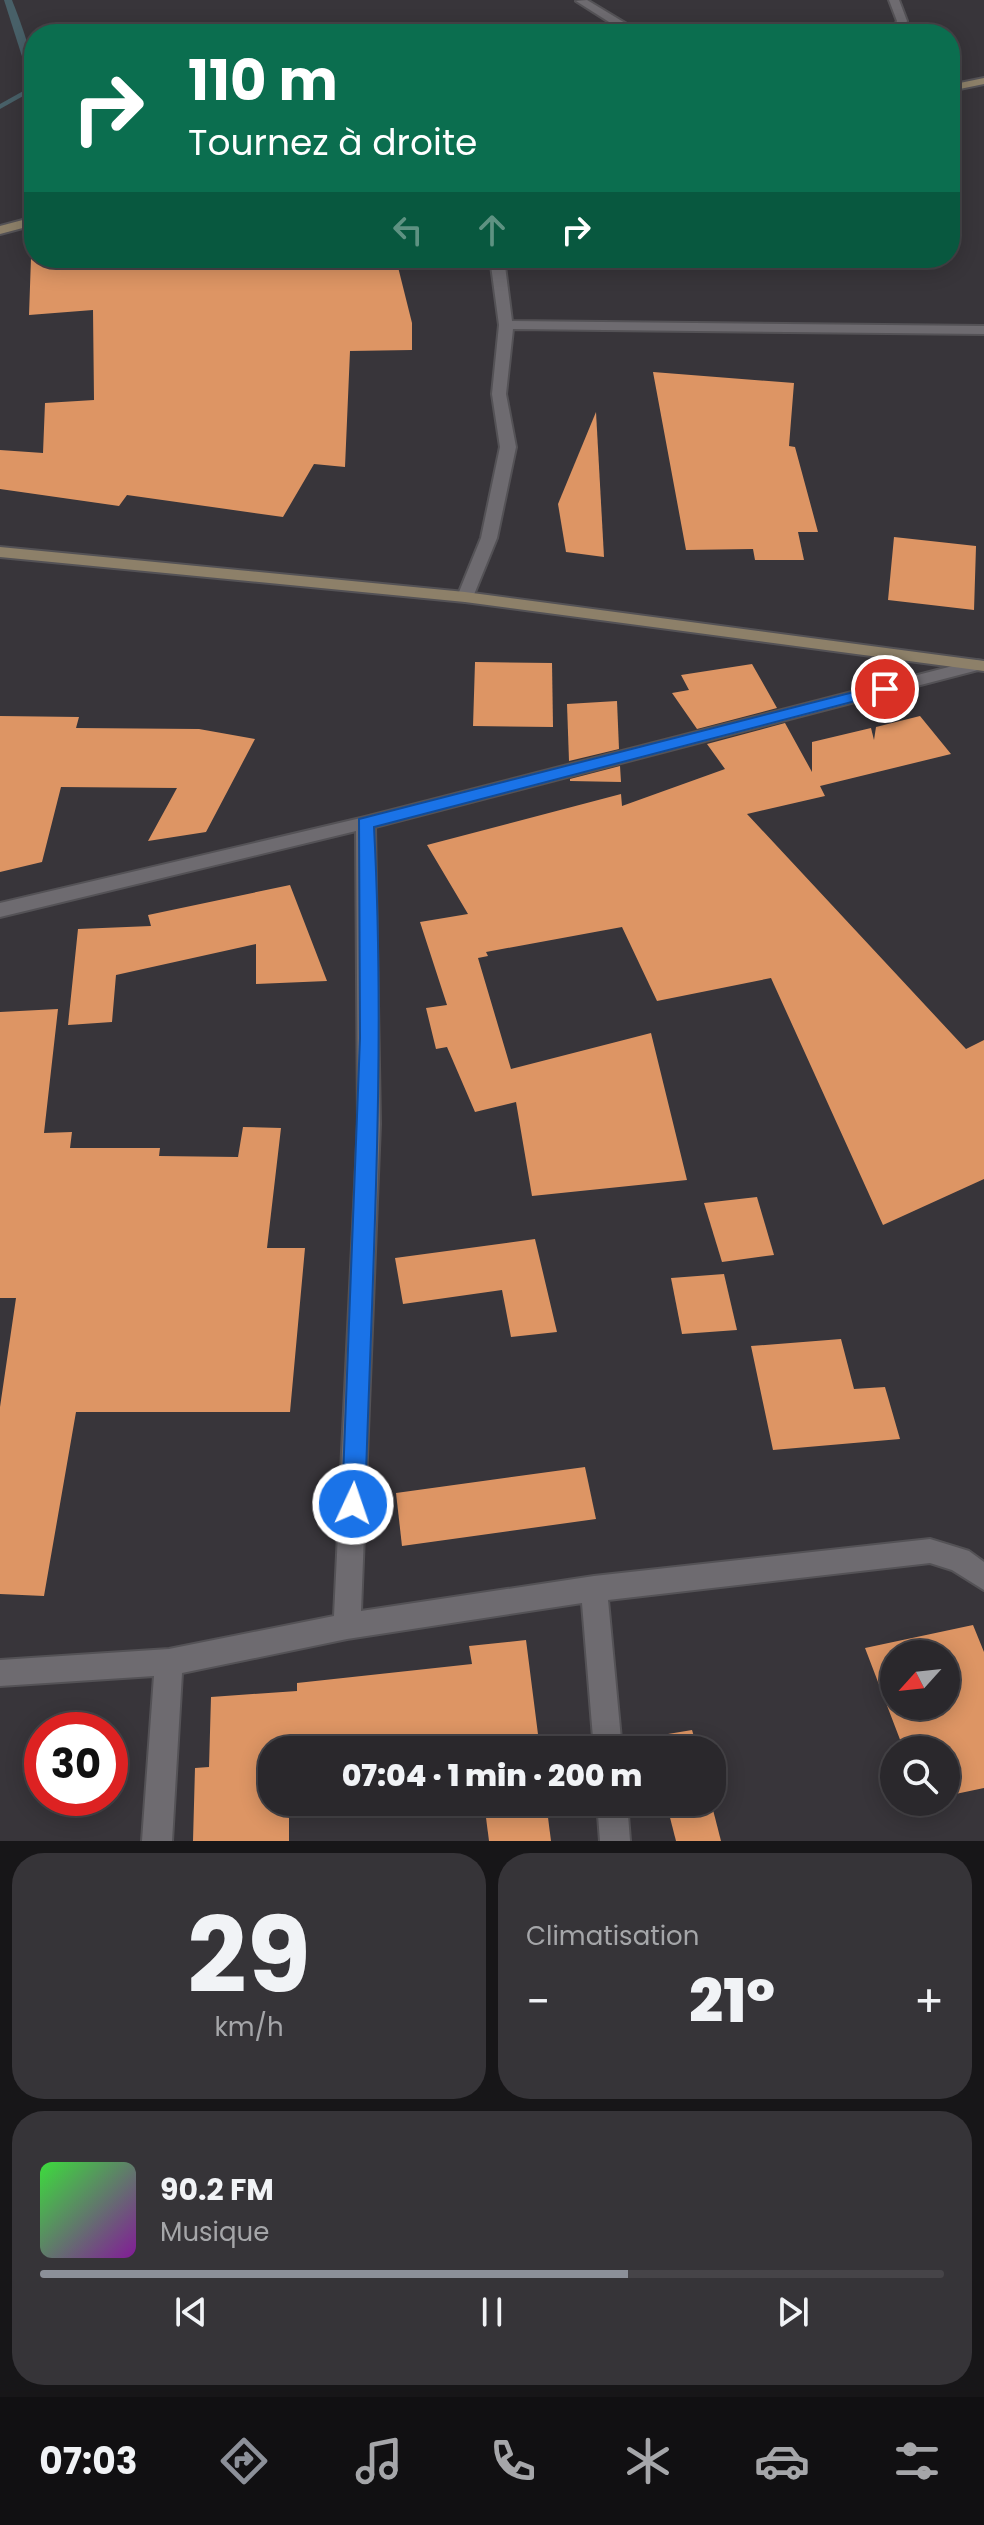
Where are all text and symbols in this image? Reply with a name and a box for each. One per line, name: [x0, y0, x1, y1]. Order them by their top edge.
text: 110 m: [188, 41, 338, 120]
icon: right: [56, 56, 160, 160]
text: Tournez à droite: [188, 117, 477, 168]
icon: left: [386, 208, 430, 252]
icon: ahead: [470, 208, 514, 252]
icon: right: [554, 208, 598, 252]
pin: [851, 655, 919, 723]
icon: arrive: [863, 667, 907, 711]
position arrow: [311, 1462, 395, 1546]
north arrow: [880, 1640, 960, 1720]
map controls: [880, 1640, 960, 1816]
speed limit sign: 30: [24, 1712, 128, 1816]
button: search: [880, 1736, 960, 1816]
text: 07:04 · 1 min · 200 m: [342, 1754, 642, 1797]
text: 29: [187, 1883, 311, 2028]
text: Climatisation: [526, 1918, 699, 1954]
text: 21°: [689, 1959, 775, 2043]
text: −: [526, 1971, 550, 2032]
text: +: [914, 1971, 944, 2032]
text: km/h: [214, 2009, 284, 2045]
text: 90.2 FM: [160, 2168, 274, 2211]
text: Musique: [160, 2214, 269, 2250]
icon: previous: [169, 2290, 213, 2334]
icon: pause: [470, 2290, 514, 2334]
icon: next: [771, 2290, 815, 2334]
icon: directions: [216, 2433, 272, 2489]
icon: music: [351, 2433, 407, 2489]
icon: phone: [485, 2433, 541, 2489]
icon: climate: [620, 2433, 676, 2489]
icon: car: [754, 2433, 810, 2489]
icon: filters: [889, 2433, 945, 2489]
text: 07:03: [39, 2436, 137, 2487]

